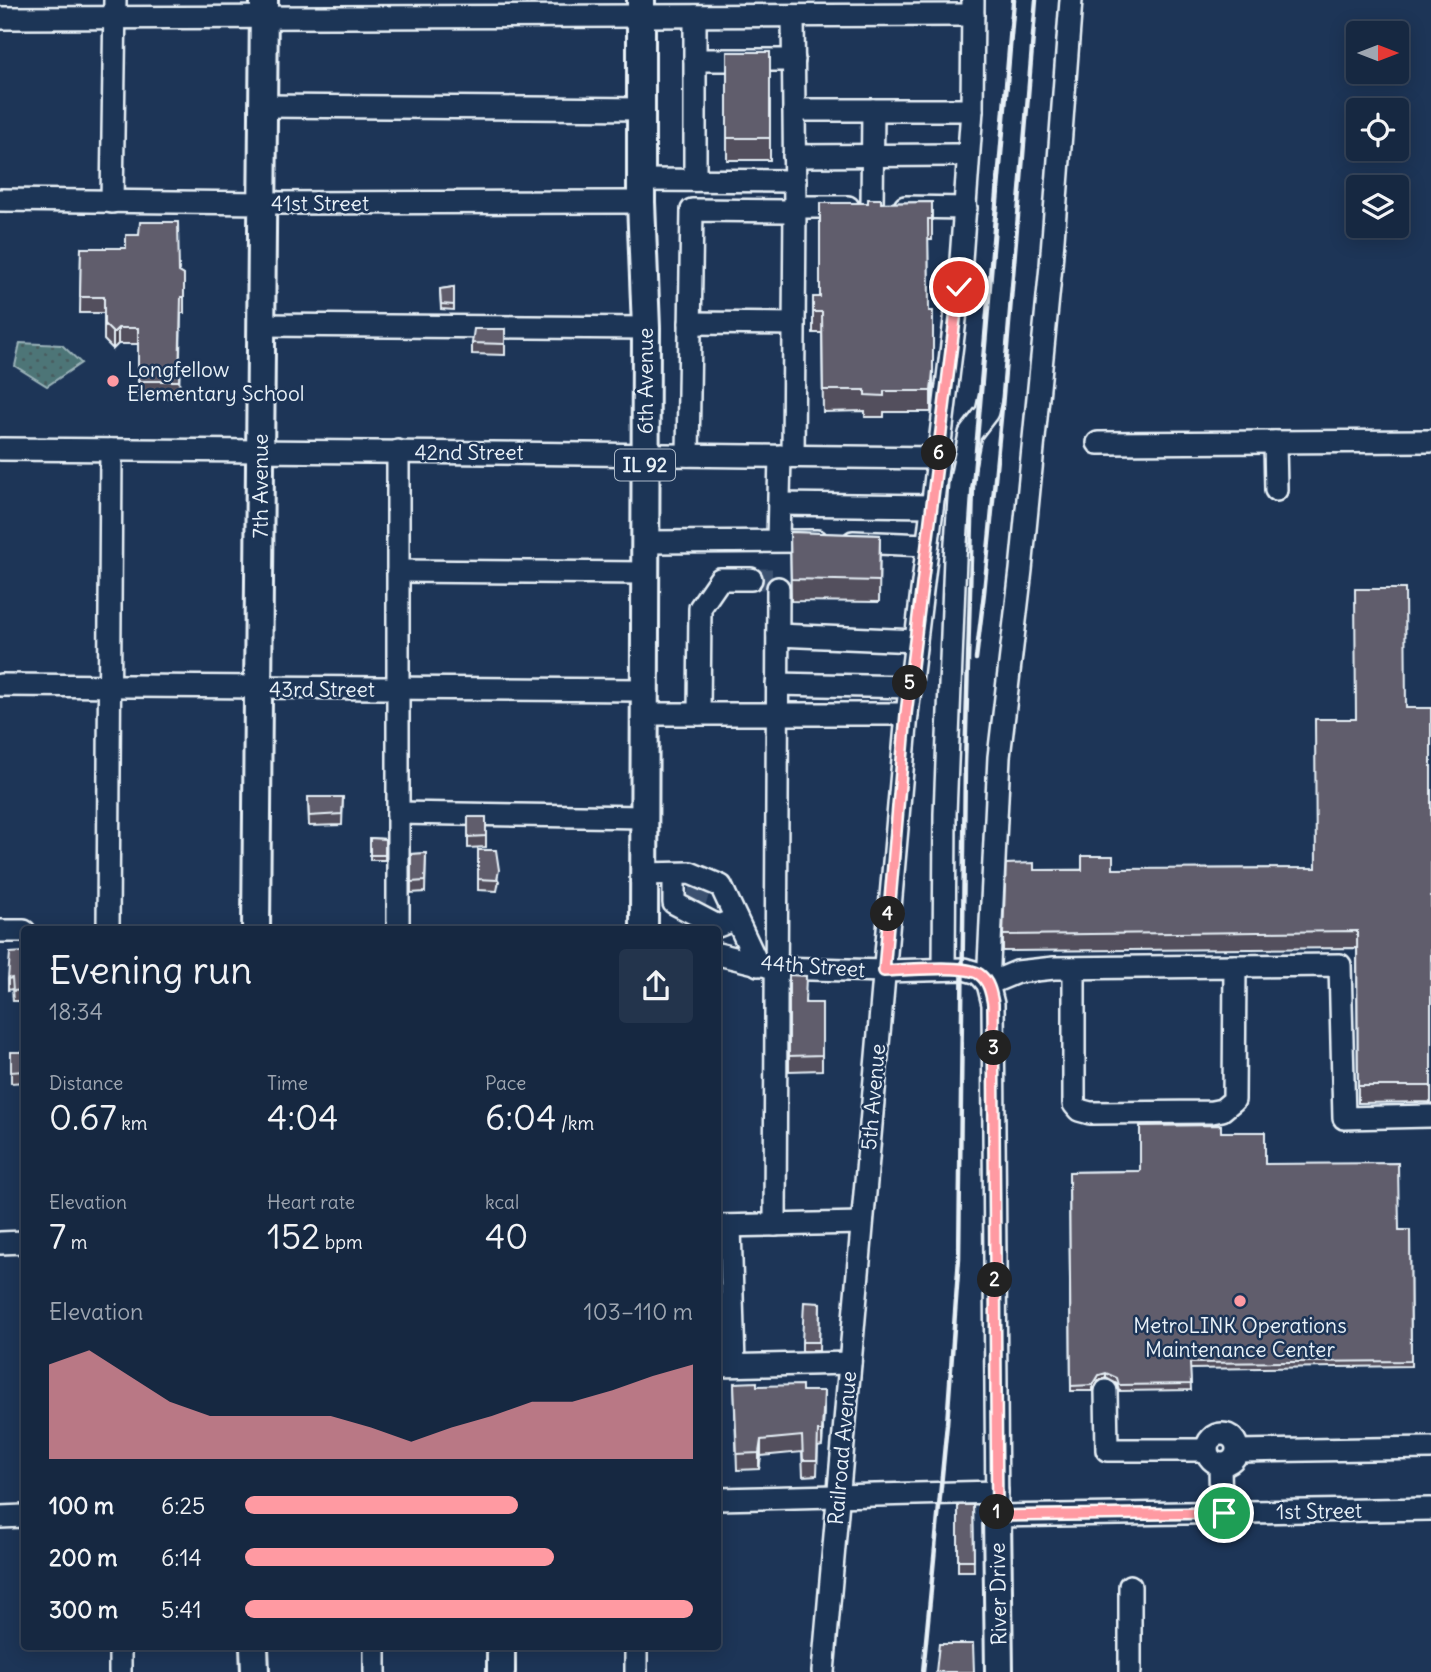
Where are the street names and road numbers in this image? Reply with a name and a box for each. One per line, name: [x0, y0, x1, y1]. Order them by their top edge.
street label: 41st Street: [271, 190, 369, 217]
street label: 6th Avenue: [632, 328, 659, 434]
street label: 7th Avenue: [247, 434, 274, 538]
street label: 42nd Street: [414, 439, 524, 466]
road number: IL 92: [615, 450, 675, 480]
street label: 43rd Street: [269, 676, 375, 703]
street label: 44th Street: [760, 949, 866, 983]
street label: 5th Avenue: [855, 1043, 891, 1151]
street label: Railroad Avenue: [822, 1370, 862, 1526]
street label: 1st Street: [1276, 1497, 1362, 1525]
street label: River Drive: [984, 1542, 1012, 1646]

